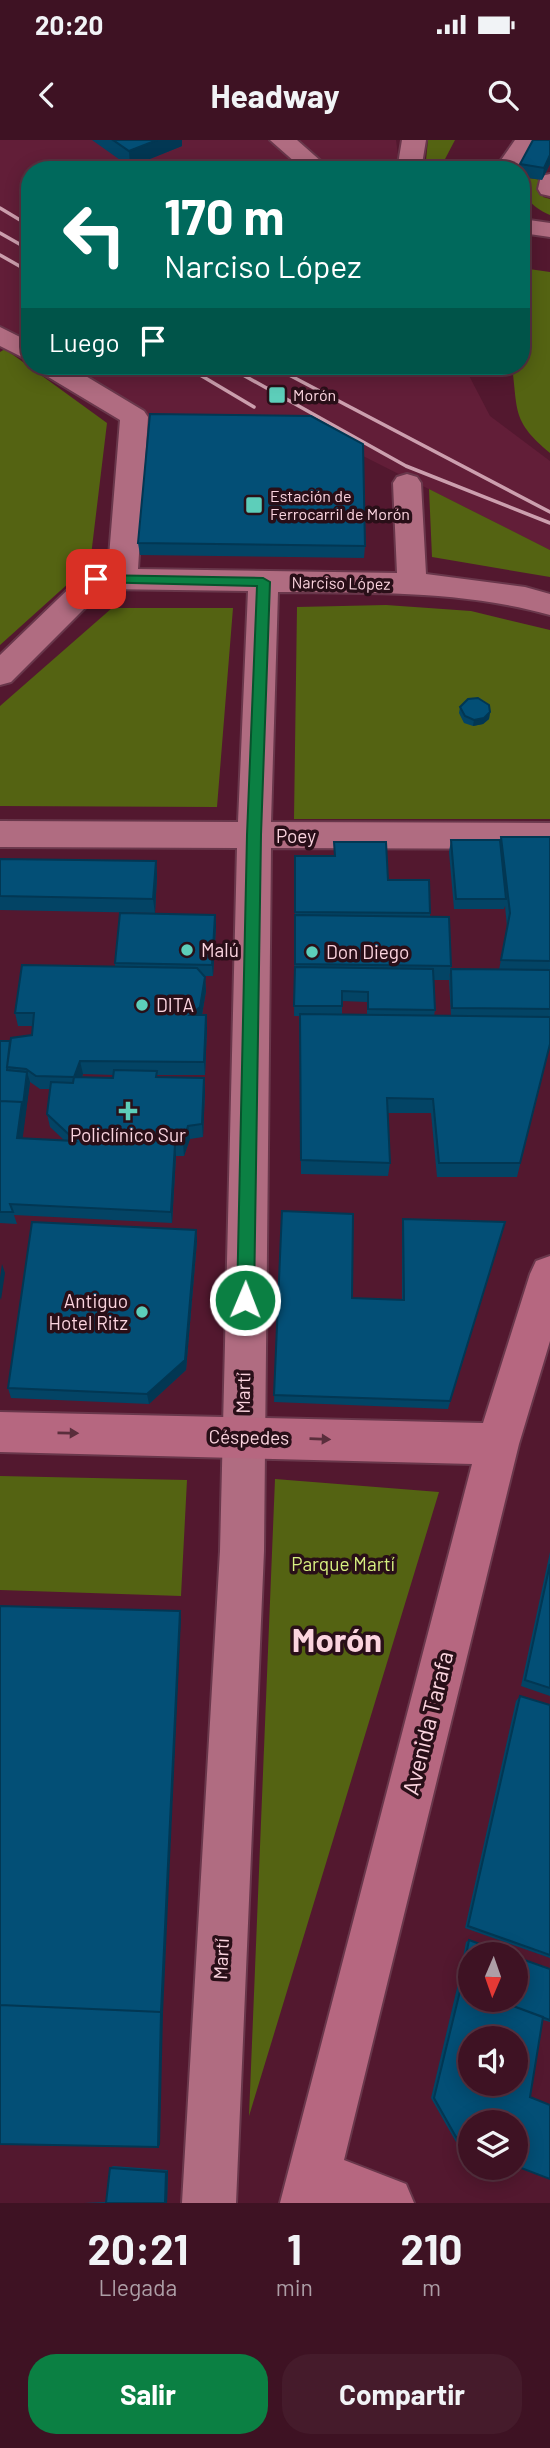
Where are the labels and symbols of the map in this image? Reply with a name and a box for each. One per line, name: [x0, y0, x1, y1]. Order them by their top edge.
marker: Morón: [267, 385, 287, 405]
place label: Morón: [293, 385, 336, 404]
place label: Estación de Ferrocarril de Morón: [270, 486, 410, 523]
marker: Estación de Ferrocarril de Morón: [244, 495, 264, 515]
pin: [66, 549, 126, 609]
street label: Narciso López: [291, 572, 391, 593]
street label: Poey: [276, 824, 316, 847]
place label: Malú: [201, 938, 239, 961]
place label: Don Diego: [326, 940, 409, 963]
marker: Malú: [179, 942, 195, 958]
marker: Don Diego: [304, 944, 320, 960]
place label: DITA: [156, 993, 194, 1016]
marker: DITA: [134, 997, 150, 1013]
marker: Policlínico Sur: [118, 1101, 138, 1121]
place label: Policlínico Sur: [70, 1123, 186, 1146]
position arrow: [208, 1263, 282, 1337]
place label: Antiguo Hotel Ritz: [49, 1289, 128, 1334]
marker: Antiguo Hotel Ritz: [134, 1304, 150, 1320]
street label: Martí: [231, 1372, 254, 1414]
street label: Céspedes: [209, 1424, 289, 1449]
one-way arrow: [57, 1428, 79, 1439]
one-way arrow: [309, 1433, 331, 1444]
park label: Parque Martí: [291, 1552, 395, 1575]
district label: Morón: [292, 1619, 382, 1659]
street label: Avenida Tarafa: [396, 1648, 458, 1798]
street label: Martí: [208, 1938, 233, 1980]
north arrow: [458, 1942, 528, 2012]

